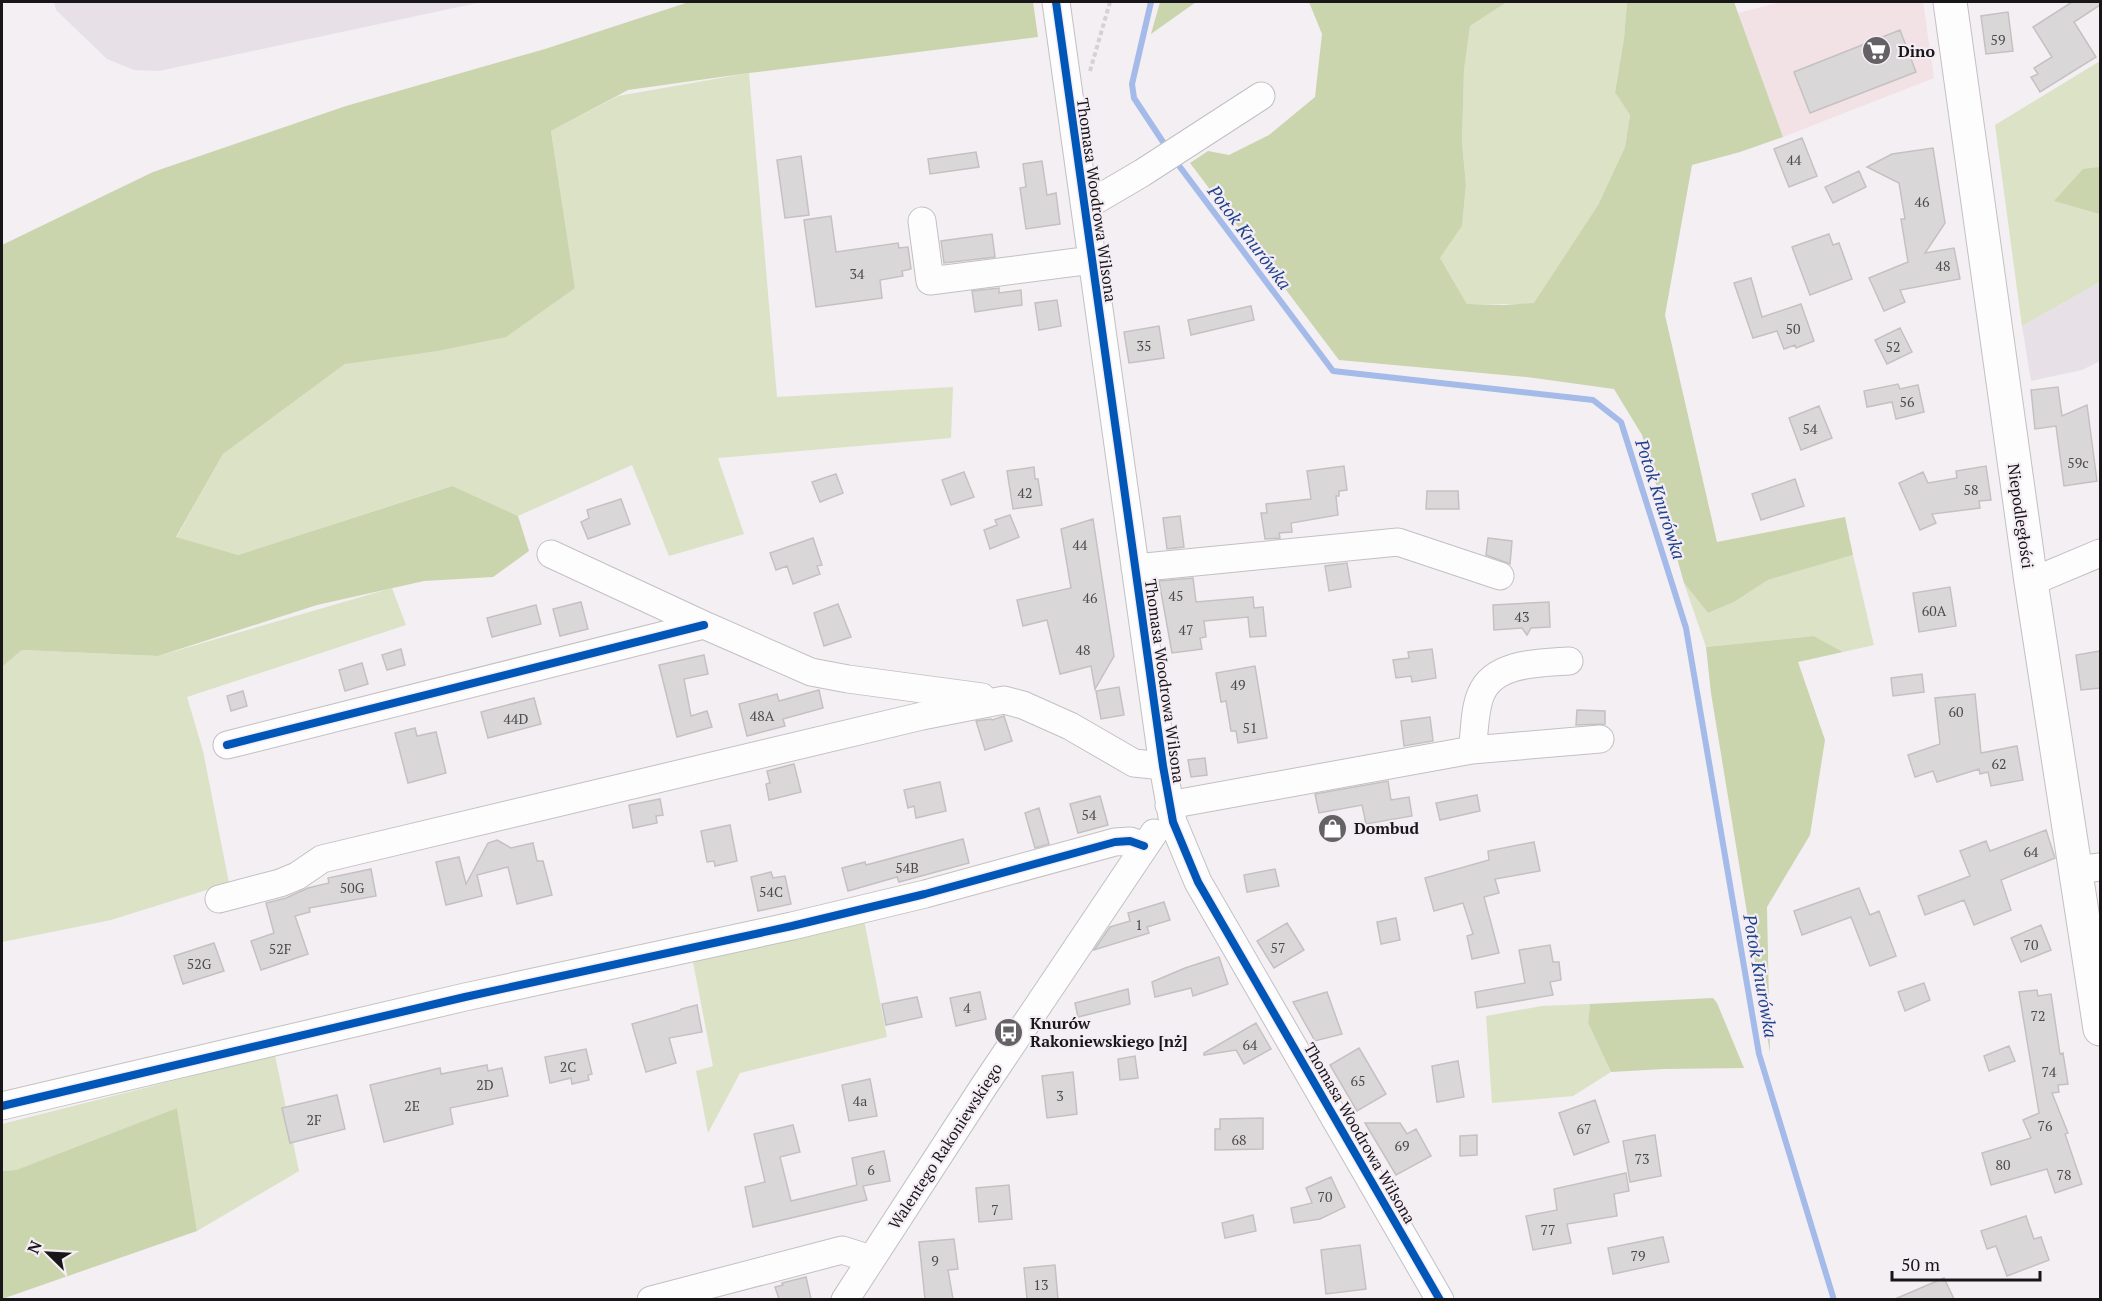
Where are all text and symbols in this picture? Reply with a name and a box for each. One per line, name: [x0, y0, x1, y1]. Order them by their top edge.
house number: 59: [1991, 30, 2005, 49]
supermarket icon: Dino: [1861, 35, 1893, 67]
place label: Dino: [1898, 40, 1935, 62]
street label: Thomasa Woodrowa Wilsona: [1072, 97, 1122, 303]
house number: 44: [1787, 150, 1802, 169]
water label: Potok Knurówka: [1202, 179, 1297, 294]
house number: 46: [1915, 192, 1930, 211]
house number: 48: [1936, 256, 1950, 275]
house number: 34: [850, 264, 865, 283]
house number: 50: [1786, 319, 1800, 338]
house number: 35: [1137, 336, 1151, 355]
house number: 52: [1886, 337, 1900, 356]
house number: 56: [1900, 392, 1915, 411]
house number: 54: [1803, 419, 1818, 438]
water label: Potok Knurówka: [1630, 435, 1692, 562]
house number: 59c: [2067, 453, 2089, 472]
street label: Niepodległości: [2003, 462, 2039, 570]
house number: 58: [1964, 480, 1978, 499]
house number: 42: [1018, 483, 1032, 502]
house number: 44: [1073, 535, 1088, 554]
street label: Thomasa Woodrowa Wilsona: [1140, 578, 1190, 784]
house number: 45: [1169, 586, 1183, 605]
house number: 46: [1083, 588, 1098, 607]
house number: 60A: [1922, 601, 1947, 620]
house number: 43: [1515, 607, 1529, 626]
house number: 47: [1179, 620, 1193, 639]
house number: 48: [1076, 640, 1090, 659]
house number: 49: [1231, 675, 1245, 694]
house number: 60: [1949, 702, 1963, 721]
house number: 48A: [750, 706, 775, 725]
house number: 44D: [504, 709, 529, 728]
house number: 51: [1243, 718, 1257, 737]
house number: 62: [1992, 754, 2006, 773]
house number: 54: [1082, 805, 1097, 824]
shop icon: Dombud: [1317, 812, 1349, 844]
place label: Dombud: [1354, 817, 1419, 839]
house number: 64: [2024, 842, 2039, 861]
house number: 54B: [895, 858, 919, 877]
house number: 50G: [340, 878, 365, 897]
house number: 54C: [759, 882, 783, 901]
water label: Potok Knurówka: [1738, 911, 1784, 1040]
house number: 1: [1135, 915, 1143, 934]
house number: 70: [2024, 935, 2038, 954]
house number: 57: [1271, 938, 1285, 957]
house number: 52F: [269, 939, 291, 958]
house number: 52G: [187, 954, 212, 973]
house number: 4: [963, 998, 971, 1017]
house number: 72: [2031, 1006, 2045, 1025]
place label: Knurów Rakoniewskiego [nż]: [1030, 1012, 1187, 1052]
bus stop icon: Knurów Rakoniewskiego [nż]: [993, 1016, 1025, 1048]
house number: 64: [1243, 1035, 1258, 1054]
street label: Thomasa Woodrowa Wilsona: [1299, 1038, 1421, 1228]
house number: 2C: [560, 1057, 576, 1076]
street label: Walentego Rakoniewskiego: [883, 1059, 1007, 1233]
house number: 74: [2042, 1062, 2057, 1081]
house number: 65: [1351, 1071, 1365, 1090]
house number: 2D: [476, 1075, 494, 1094]
house number: 3: [1056, 1086, 1064, 1105]
house number: 4a: [853, 1091, 867, 1110]
house number: 2E: [404, 1096, 420, 1115]
house number: 2F: [306, 1110, 322, 1129]
house number: 76: [2038, 1116, 2053, 1135]
house number: 67: [1577, 1119, 1591, 1138]
house number: 68: [1232, 1130, 1246, 1149]
house number: 69: [1395, 1136, 1409, 1155]
house number: 73: [1635, 1149, 1649, 1168]
house number: 80: [1996, 1155, 2010, 1174]
house number: 6: [867, 1160, 875, 1179]
house number: 78: [2057, 1165, 2071, 1184]
house number: 70: [1318, 1187, 1332, 1206]
house number: 7: [991, 1200, 999, 1219]
house number: 77: [1541, 1220, 1555, 1239]
north arrow: [18, 1223, 78, 1283]
text: N: [22, 1237, 47, 1257]
scale bar: [1892, 1244, 2040, 1282]
house number: 79: [1631, 1246, 1645, 1265]
house number: 9: [931, 1251, 939, 1270]
text: 50 m: [1901, 1252, 1941, 1276]
house number: 13: [1034, 1275, 1048, 1294]

